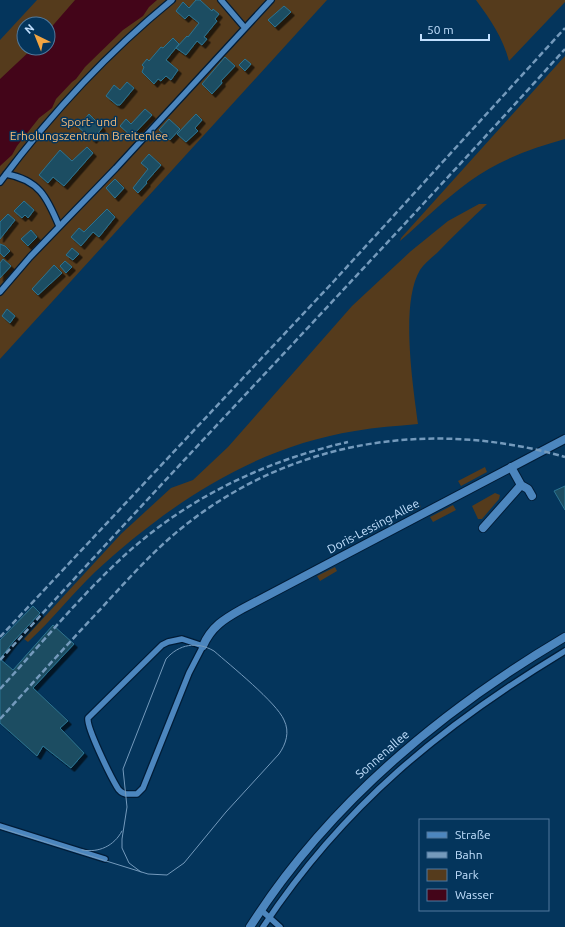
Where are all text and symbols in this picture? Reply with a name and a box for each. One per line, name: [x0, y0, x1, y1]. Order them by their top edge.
north arrow: [16, 16, 56, 56]
scale bar: [421, 16, 489, 42]
text: N: [22, 21, 36, 36]
text: 50 m: [427, 23, 454, 36]
park label: Sport- und Erholungszentrum Breitenlee: [10, 115, 168, 142]
street label: Doris-Lessing-Allee: [325, 496, 421, 556]
street label: Sonnenallee: [353, 727, 411, 781]
legend: [419, 819, 549, 911]
text: Straße: [455, 828, 491, 841]
text: Bahn: [455, 848, 483, 861]
text: Park: [455, 868, 479, 881]
text: Wasser: [455, 888, 494, 901]

